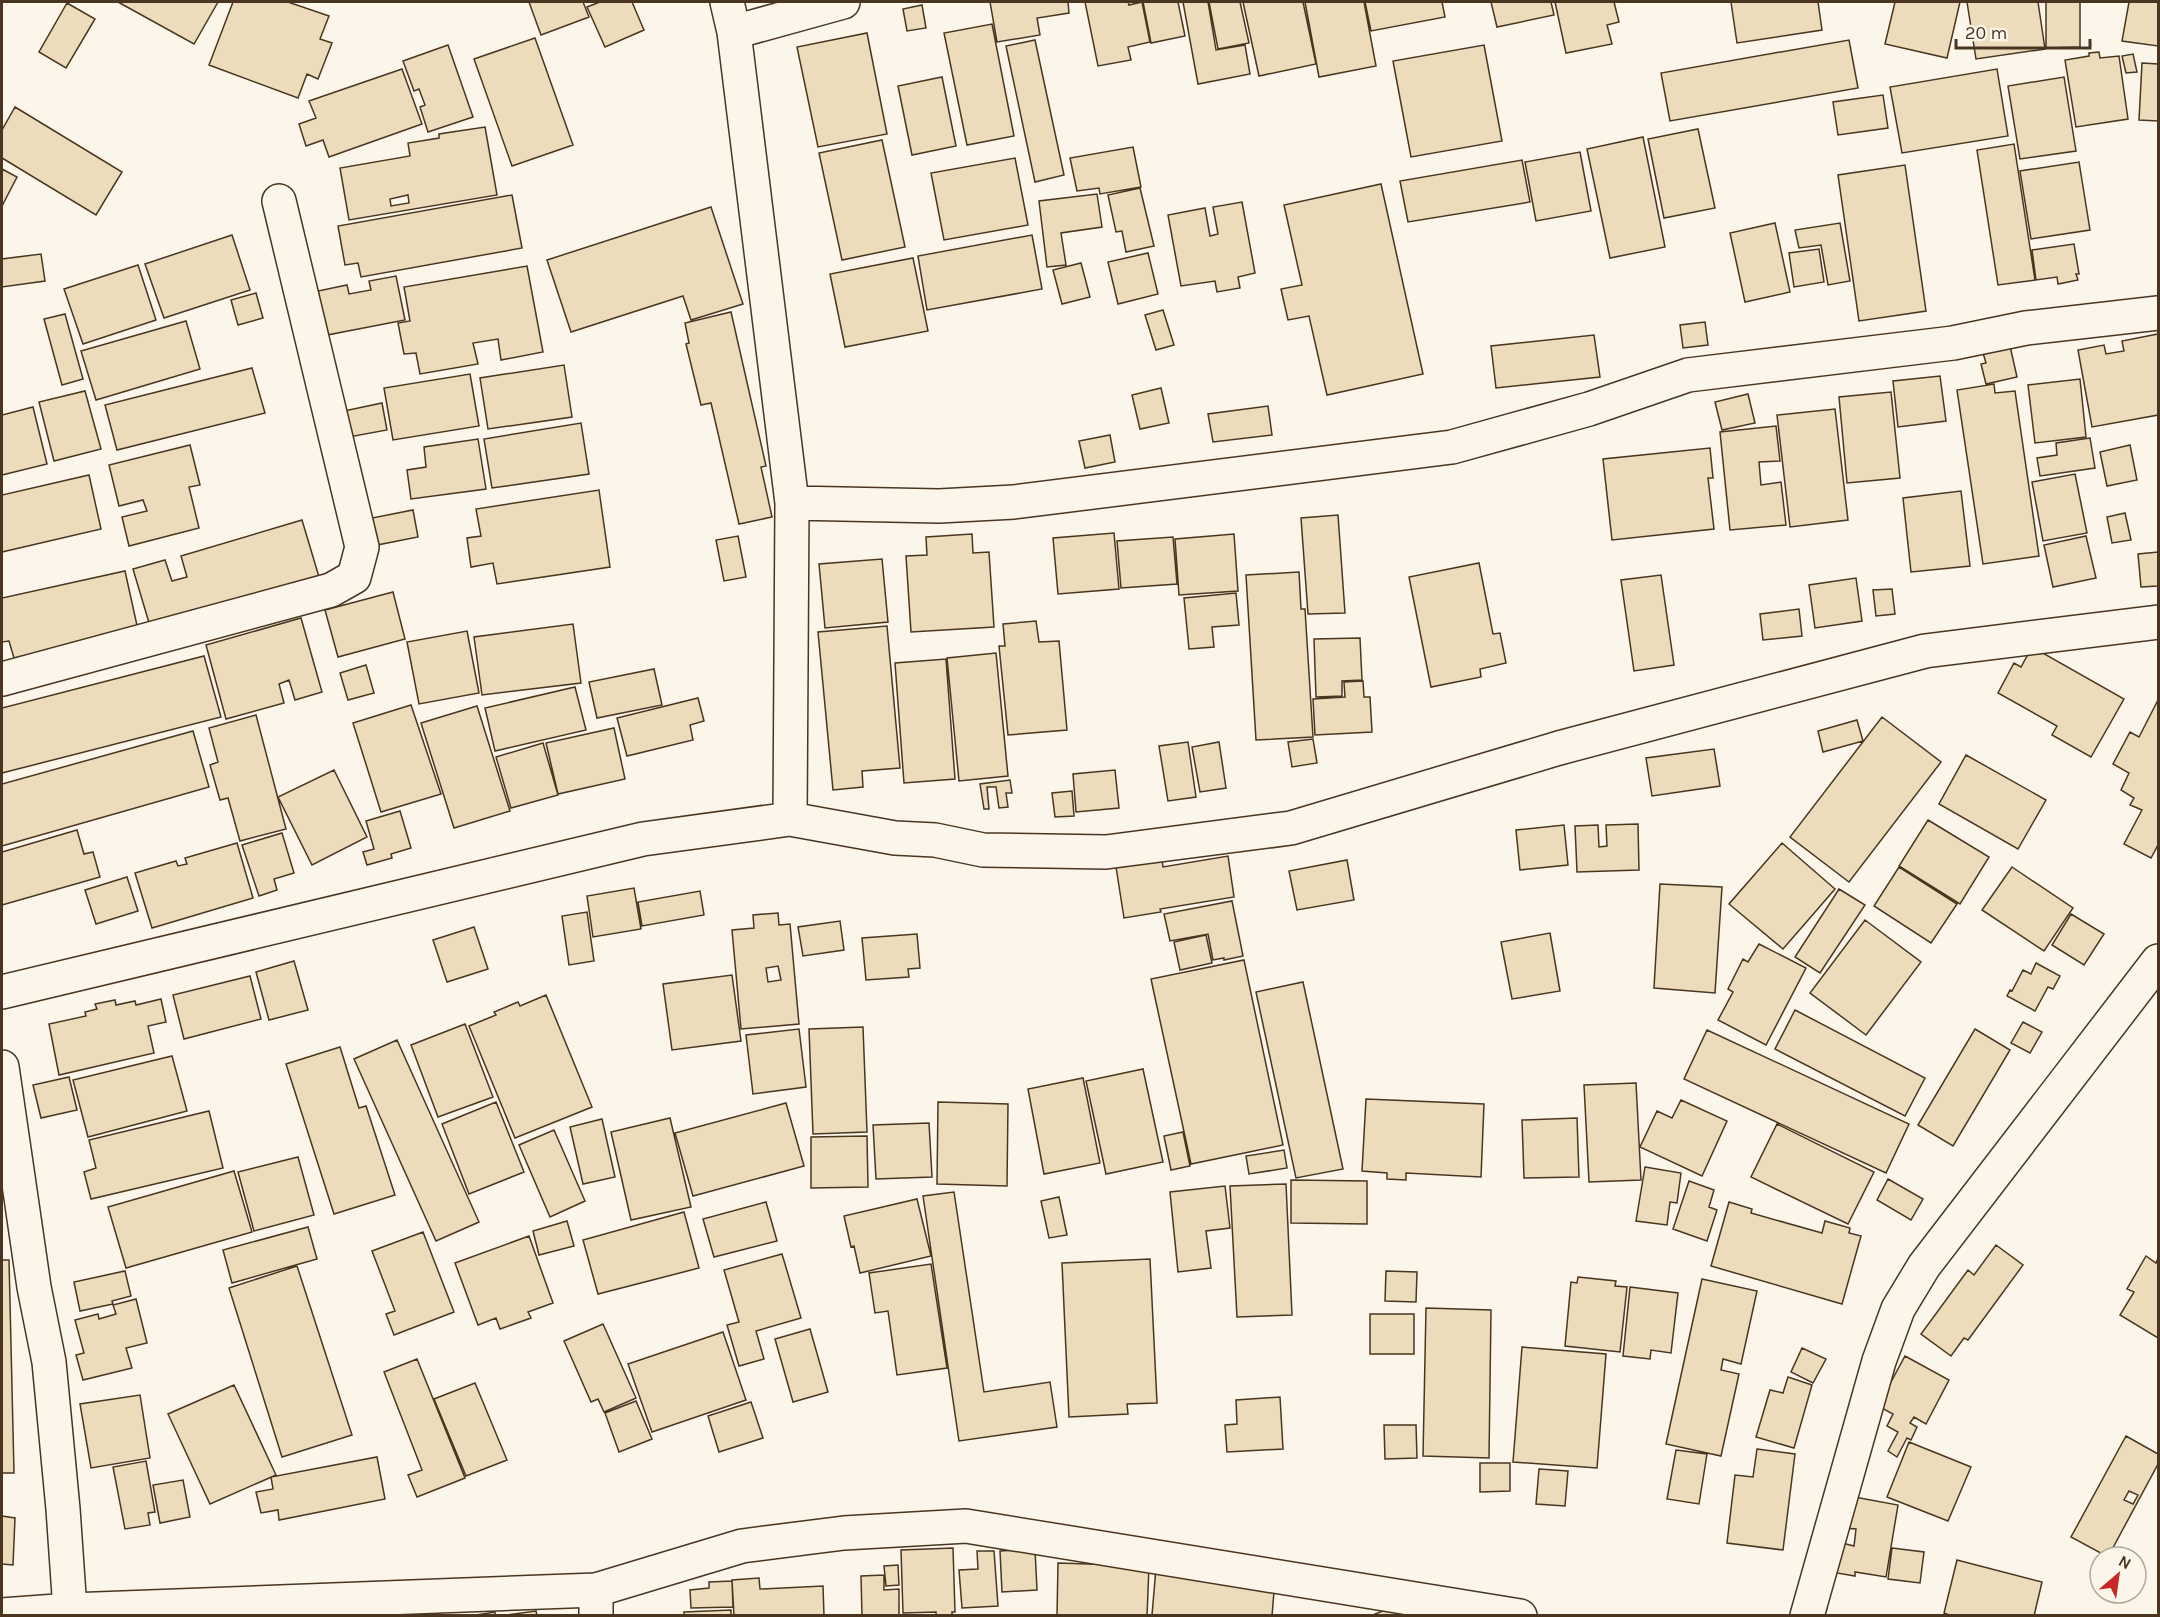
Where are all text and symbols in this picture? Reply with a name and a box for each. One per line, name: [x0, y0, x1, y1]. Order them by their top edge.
scale bar: [1956, 12, 2090, 50]
text: 20 m: [1965, 22, 2007, 44]
north arrow: [2088, 1545, 2148, 1605]
text: N: [2115, 1551, 2135, 1573]

